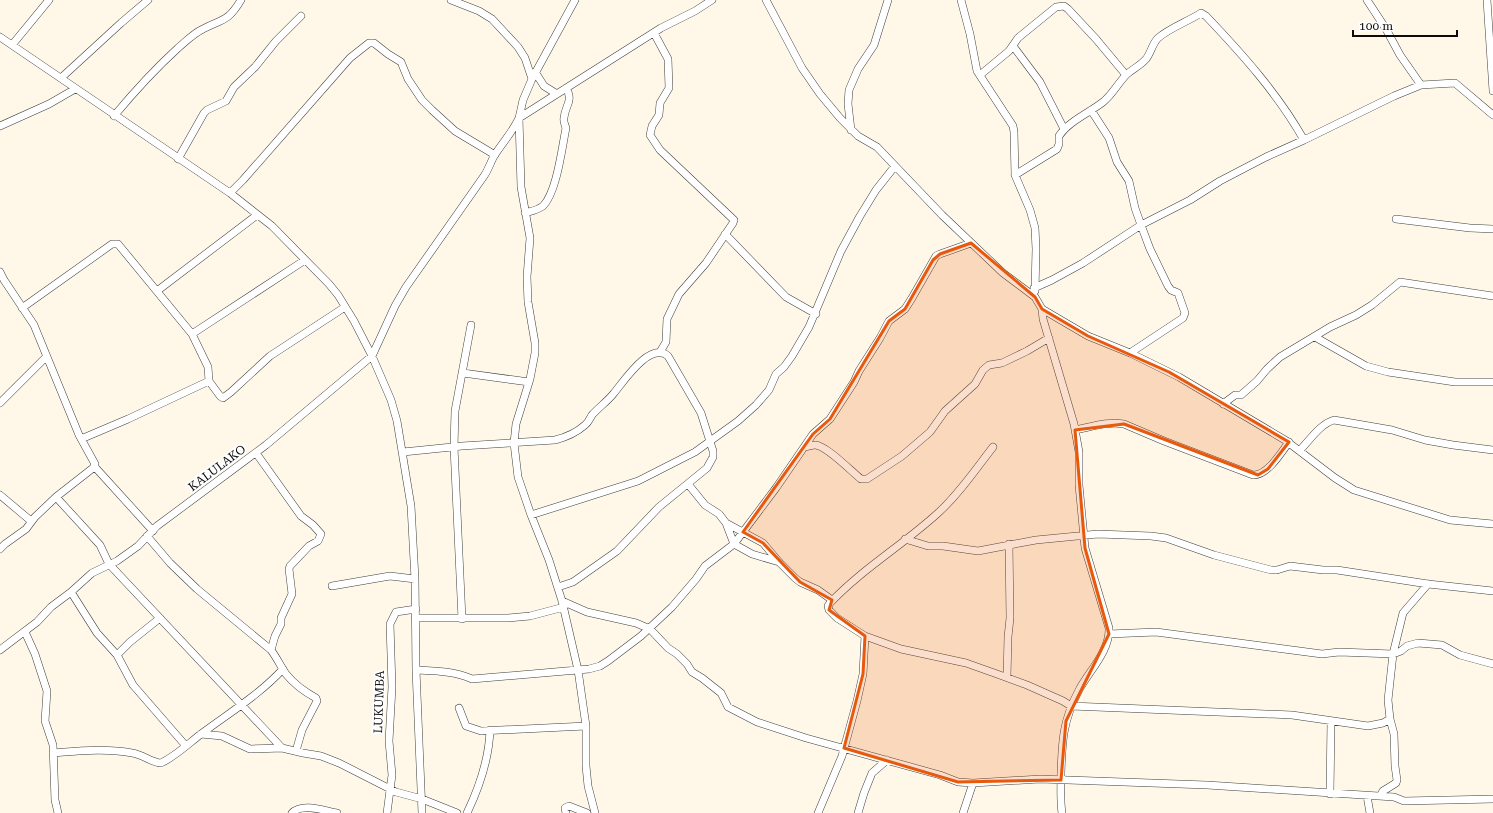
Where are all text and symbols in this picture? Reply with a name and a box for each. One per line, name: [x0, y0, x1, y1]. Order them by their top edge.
scale bar: [1353, 12, 1457, 38]
text: 100 m: [1359, 19, 1393, 33]
street label: KALULAKO: [186, 442, 248, 494]
street label: LUKUMBA: [371, 670, 387, 734]

